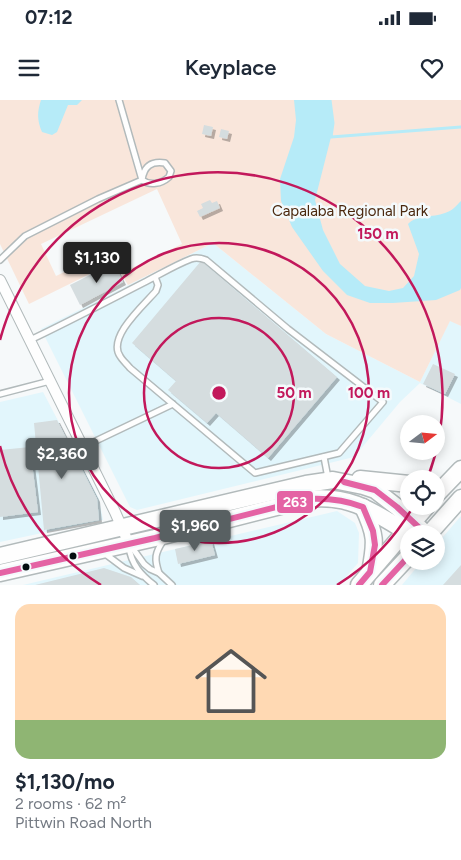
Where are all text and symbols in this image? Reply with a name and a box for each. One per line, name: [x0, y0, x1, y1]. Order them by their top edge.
text: 07:12: [25, 6, 73, 29]
icon: menu: [15, 54, 43, 82]
text: Keyplace: [185, 54, 276, 81]
icon: heart: [418, 54, 446, 82]
park label: Capalaba Regional Park: [272, 202, 429, 220]
text: 150 m: [357, 225, 399, 243]
pin: $1,130: [56, 242, 138, 284]
text: $1,130: [74, 248, 120, 267]
centre of rings: [210, 384, 228, 402]
text: 50 m: [276, 384, 312, 402]
text: 100 m: [348, 384, 390, 402]
north arrow: [400, 415, 445, 460]
map controls: [400, 415, 445, 570]
pin: $2,360: [21, 438, 103, 480]
text: $2,360: [37, 444, 87, 463]
button: locate: [400, 470, 445, 515]
line badge: 263: [276, 490, 314, 514]
text: 263: [283, 494, 307, 511]
pin: $1,960: [154, 510, 236, 552]
text: $1,960: [171, 516, 219, 535]
button: layers: [400, 525, 445, 570]
unlabelled marker: [68, 551, 78, 561]
unlabelled marker: [21, 562, 31, 572]
icon: home: [186, 636, 276, 726]
text: $1,130/mo: [15, 769, 115, 794]
text: 2 rooms · 62 m²: [15, 794, 126, 813]
text: Pittwin Road North: [15, 813, 152, 832]

